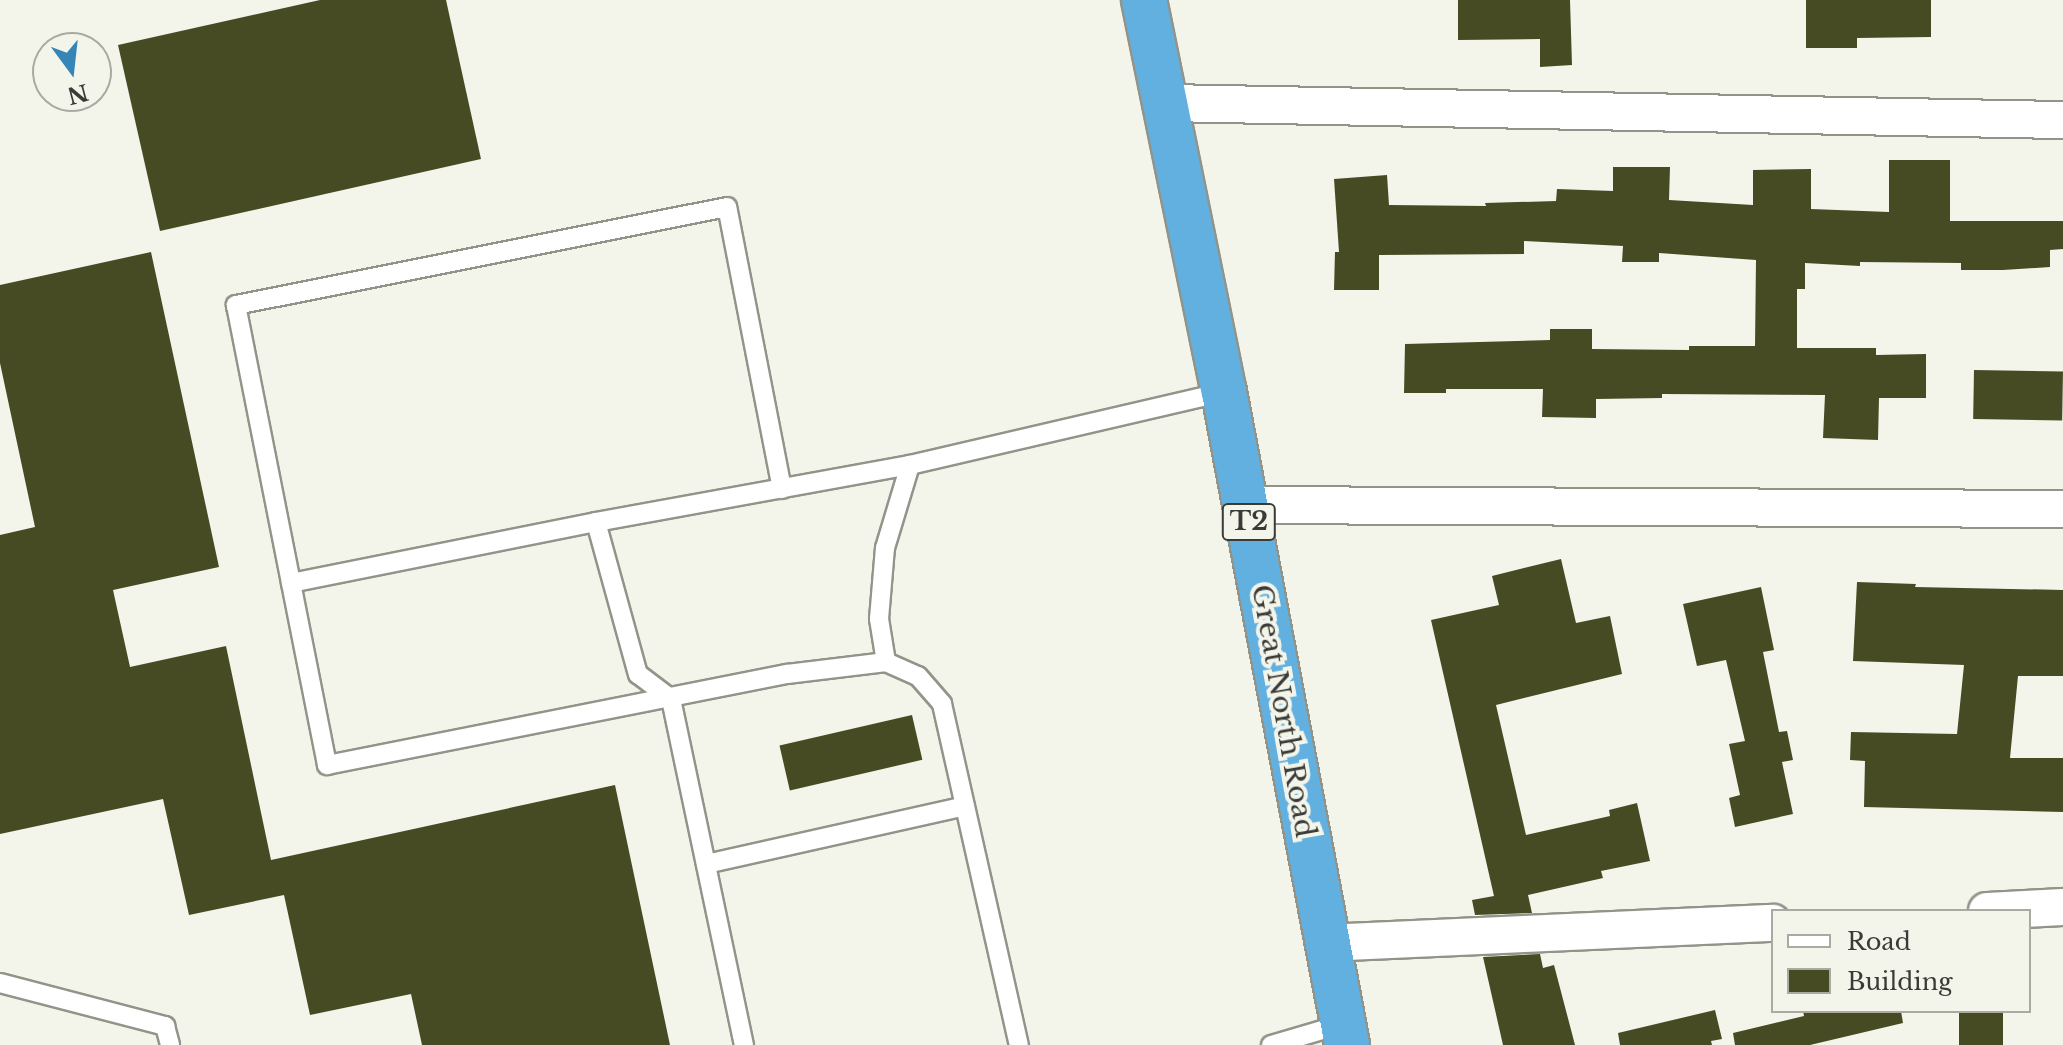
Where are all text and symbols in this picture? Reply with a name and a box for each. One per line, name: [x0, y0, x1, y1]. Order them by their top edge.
north arrow: [32, 32, 112, 112]
text: N: [64, 78, 91, 109]
road number: T2: [1221, 500, 1277, 544]
street label: Great North Road: [1244, 582, 1322, 840]
legend: [1771, 909, 2031, 1013]
text: Road: [1847, 927, 1911, 956]
text: Building: [1847, 967, 1953, 996]

